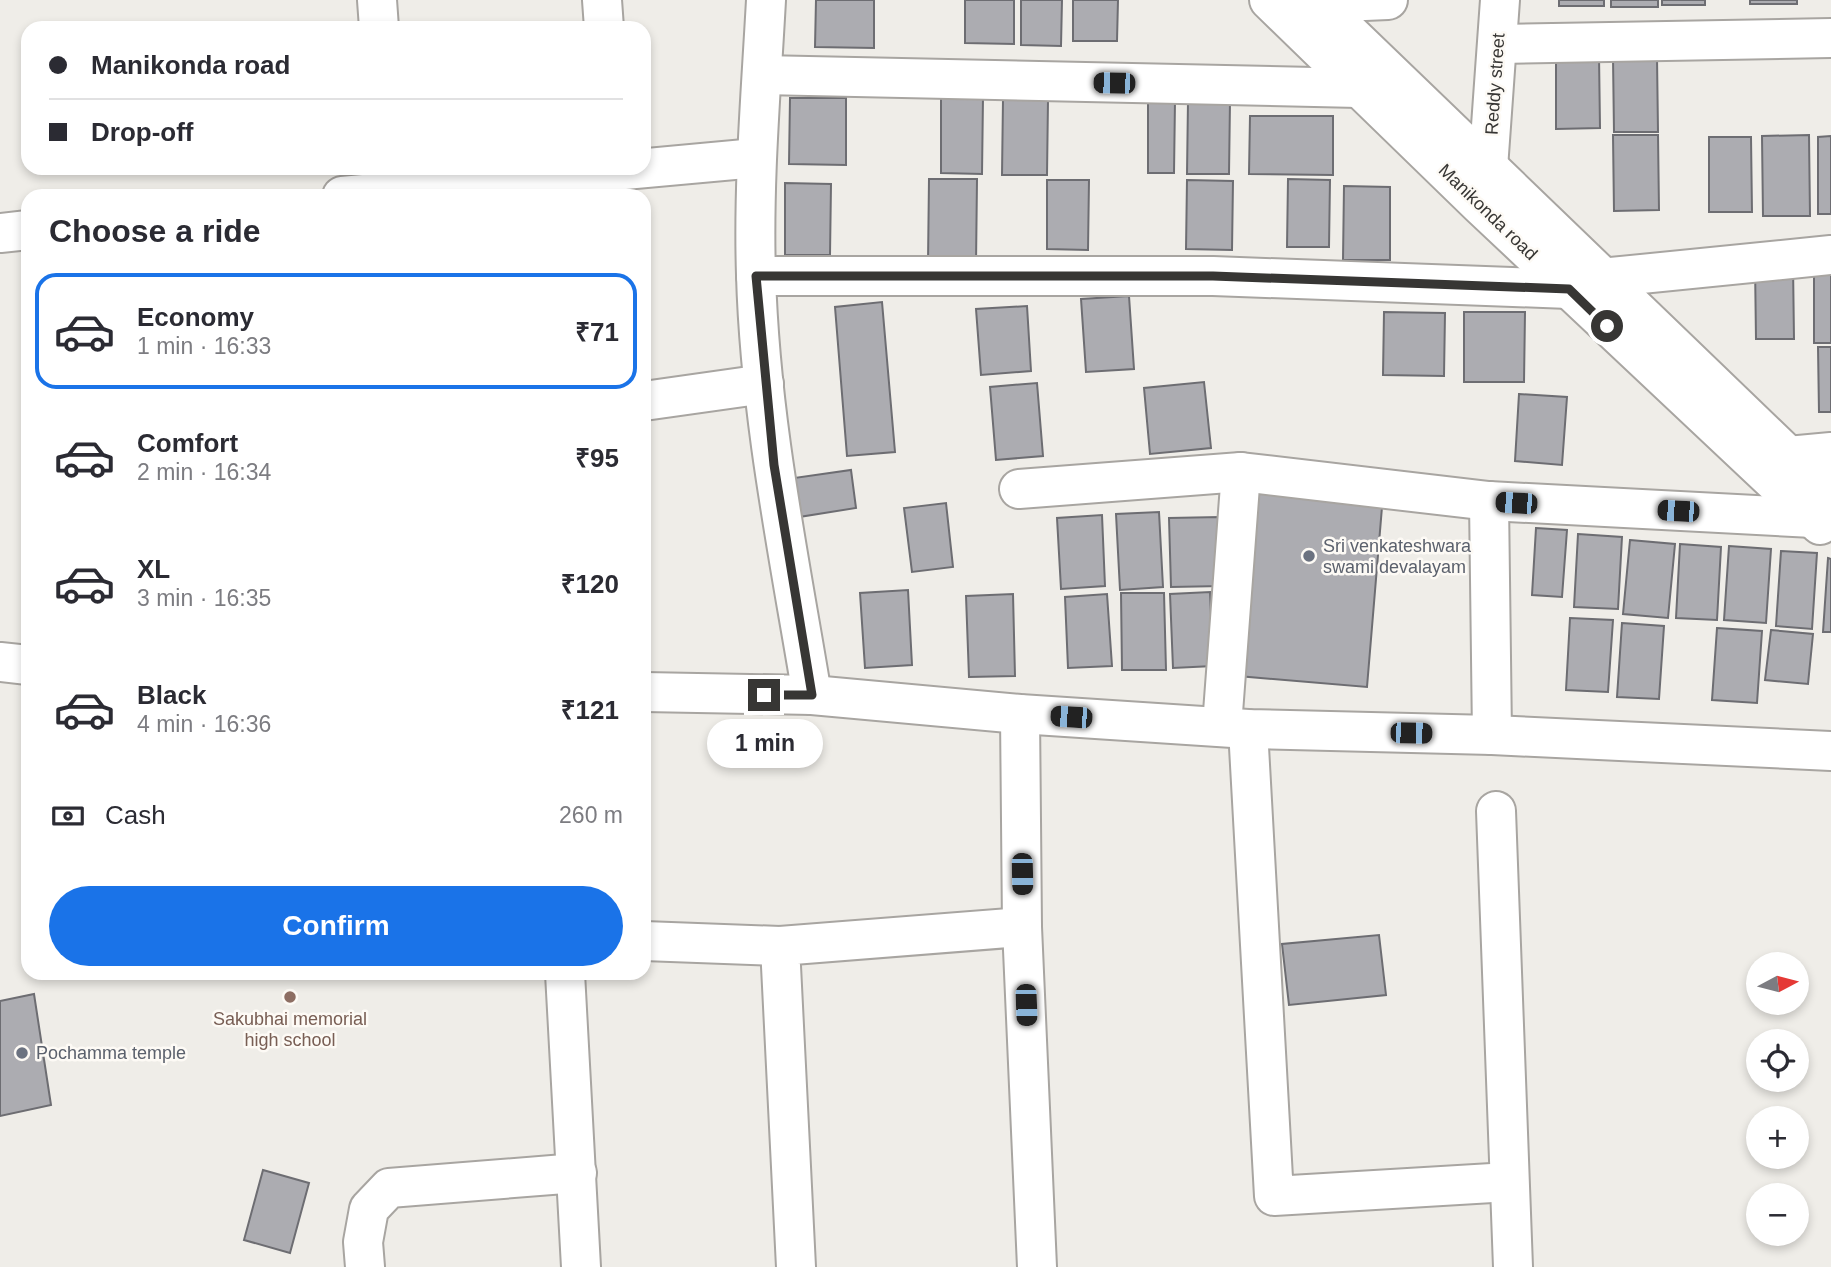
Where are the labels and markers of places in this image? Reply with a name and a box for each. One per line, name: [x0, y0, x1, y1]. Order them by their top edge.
place label: Sri venkateshwara swami devalayam: [1323, 536, 1472, 577]
marker: Sri venkateshwara swami devalayam: [1301, 548, 1317, 564]
marker: Sakubhai memorial high school: [282, 989, 298, 1005]
place label: Sakubhai memorial high school: [213, 1009, 367, 1050]
place label: Pochamma temple: [36, 1043, 186, 1063]
marker: Pochamma temple: [14, 1045, 30, 1061]

